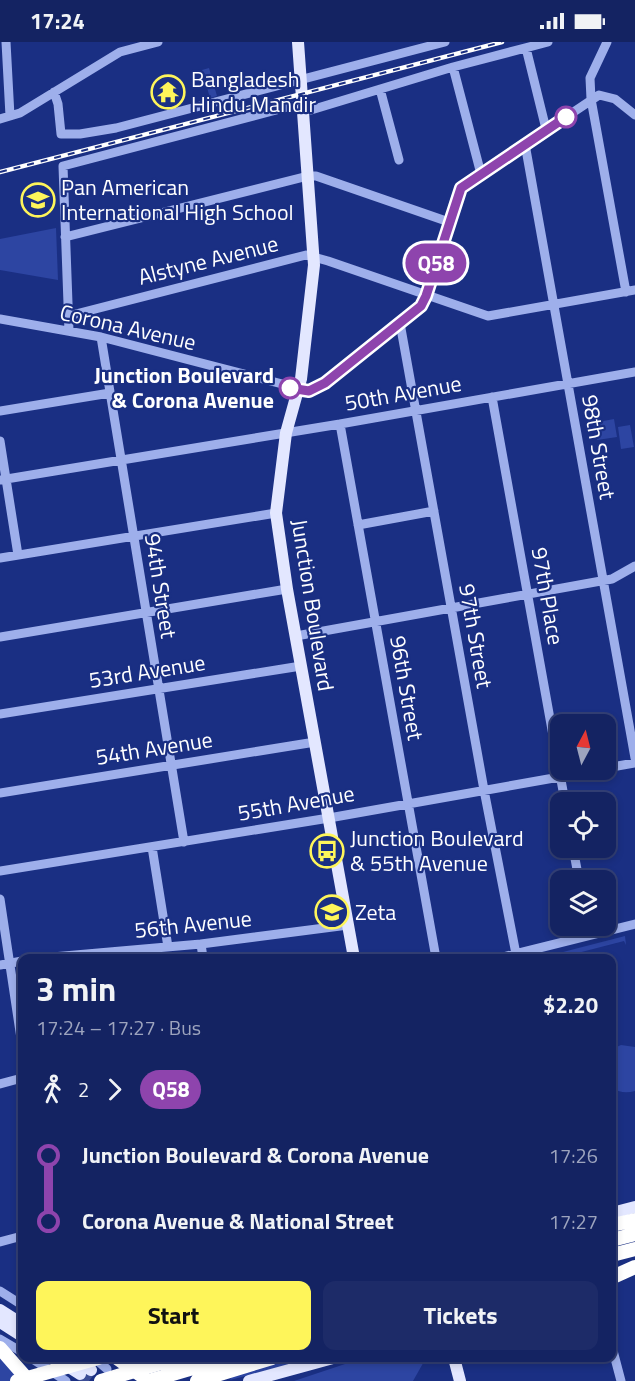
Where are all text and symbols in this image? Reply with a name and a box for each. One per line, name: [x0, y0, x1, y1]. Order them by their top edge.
text: 17:24: [30, 4, 85, 38]
place label: Bangladesh Hindu Mandir: [191, 62, 316, 121]
temple icon: Bangladesh Hindu Mandir: [150, 74, 186, 110]
unlabelled marker: [555, 106, 577, 128]
place label: Pan American International High School: [61, 170, 294, 229]
school or university icon: Pan American International High School: [20, 182, 56, 218]
street label: Alstyne Avenue: [134, 226, 282, 294]
line badge: Q58: [402, 244, 470, 282]
text: Q58: [417, 247, 455, 279]
street label: Corona Avenue: [57, 295, 199, 359]
place label: Junction Boulevard & Corona Avenue: [94, 358, 274, 417]
street label: 50th Avenue: [342, 366, 464, 420]
marker: Junction Boulevard & Corona Avenue: [279, 377, 301, 399]
street label: 98th Street: [573, 392, 625, 502]
street label: Junction Boulevard: [283, 517, 343, 693]
street label: 94th Street: [136, 531, 186, 641]
street label: 97th Place: [523, 544, 573, 648]
street label: 97th Street: [450, 581, 502, 691]
street label: 96th Street: [381, 633, 433, 743]
street label: 53rd Avenue: [86, 645, 208, 697]
north arrow: [550, 714, 616, 780]
map controls: [550, 714, 616, 936]
street label: 54th Avenue: [93, 722, 215, 774]
street label: 55th Avenue: [235, 776, 357, 830]
button: locate: [550, 792, 616, 858]
place label: Junction Boulevard & 55th Avenue: [350, 821, 524, 880]
bus stop icon: Junction Boulevard & 55th Avenue: [309, 833, 345, 869]
button: layers: [550, 870, 616, 936]
school or university icon: Zeta: [314, 894, 350, 930]
place label: Zeta: [355, 895, 396, 929]
street label: 56th Avenue: [133, 901, 253, 947]
text: 3 min: [36, 964, 116, 1014]
text: $2.20: [543, 988, 598, 1022]
text: 17:24 – 17:27 · Bus: [36, 1012, 201, 1043]
icon: walk: [36, 1073, 69, 1106]
icon: forward: [98, 1073, 131, 1106]
text: Q58: [152, 1073, 189, 1105]
text: 2: [78, 1074, 89, 1105]
text: Junction Boulevard & Corona Avenue: [82, 1138, 429, 1172]
text: 17:26: [549, 1140, 598, 1171]
text: Corona Avenue & National Street: [82, 1204, 394, 1238]
text: 17:27: [549, 1206, 598, 1237]
button: Start: [36, 1281, 311, 1350]
button: Tickets: [323, 1281, 598, 1350]

